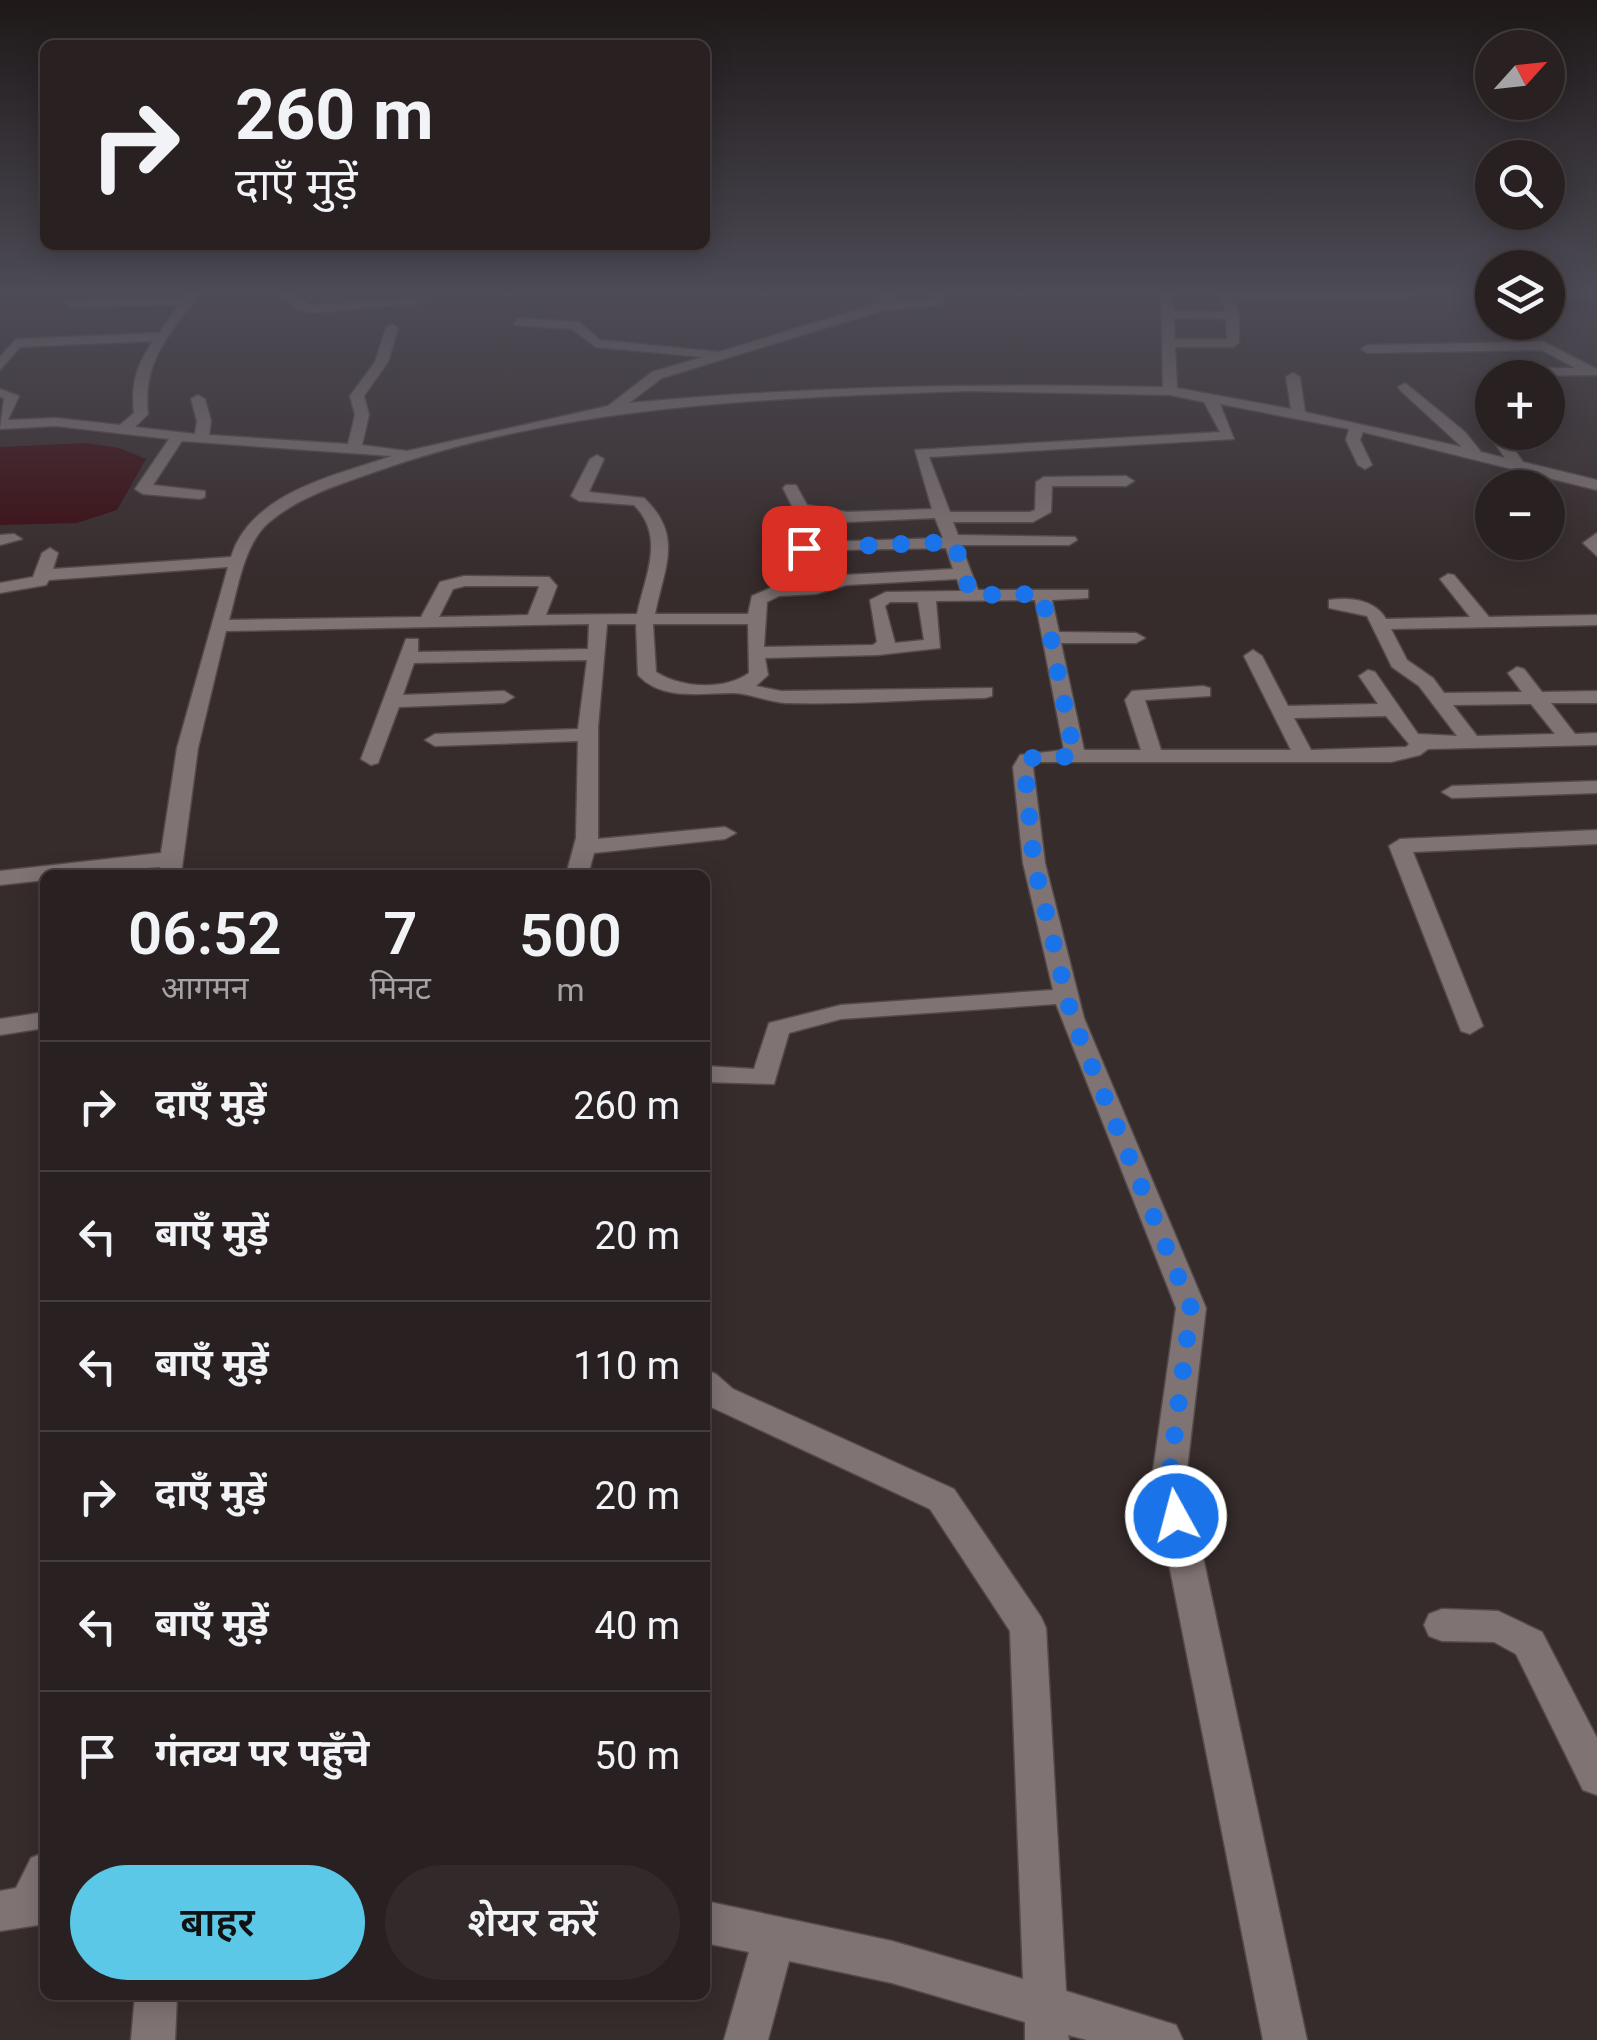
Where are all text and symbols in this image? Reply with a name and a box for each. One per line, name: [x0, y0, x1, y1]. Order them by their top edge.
north arrow: [1475, 30, 1565, 120]
map controls: [1475, 30, 1565, 560]
text: 260 m: [235, 74, 434, 156]
icon: right: [70, 80, 200, 210]
button: search: [1475, 140, 1565, 230]
text: दाएँ मुड़ें: [235, 158, 358, 211]
button: layers: [1475, 250, 1565, 340]
button: +: [1475, 360, 1565, 450]
button: −: [1475, 470, 1565, 560]
pin: [762, 506, 847, 591]
icon: arrive: [777, 521, 832, 576]
text: 06:52: [128, 898, 282, 969]
text: 7: [383, 898, 417, 969]
text: 500: [519, 900, 622, 971]
text: आगमन: [161, 969, 249, 1007]
text: मिनट: [370, 969, 431, 1007]
text: m: [556, 971, 585, 1009]
icon: right: [70, 1079, 125, 1134]
text: दाएँ मुड़ें: [155, 1081, 266, 1125]
text: 260 m: [573, 1084, 680, 1128]
icon: left: [70, 1209, 125, 1264]
text: बाएँ मुड़ें: [155, 1211, 269, 1255]
text: 20 m: [595, 1214, 680, 1258]
icon: left: [70, 1339, 125, 1394]
text: बाएँ मुड़ें: [155, 1341, 269, 1385]
text: 110 m: [573, 1344, 680, 1388]
position arrow: [1124, 1464, 1228, 1568]
icon: right: [70, 1469, 125, 1524]
text: दाएँ मुड़ें: [155, 1471, 266, 1515]
text: 20 m: [595, 1474, 680, 1518]
icon: left: [70, 1599, 125, 1654]
text: बाएँ मुड़ें: [155, 1601, 269, 1645]
text: 40 m: [595, 1604, 680, 1648]
icon: arrive: [70, 1729, 125, 1784]
text: गंतव्य पर पहुँचे: [155, 1731, 369, 1775]
text: 50 m: [595, 1734, 680, 1778]
button: बाहर: [70, 1865, 365, 1980]
button: शेयर करें: [385, 1865, 680, 1980]

